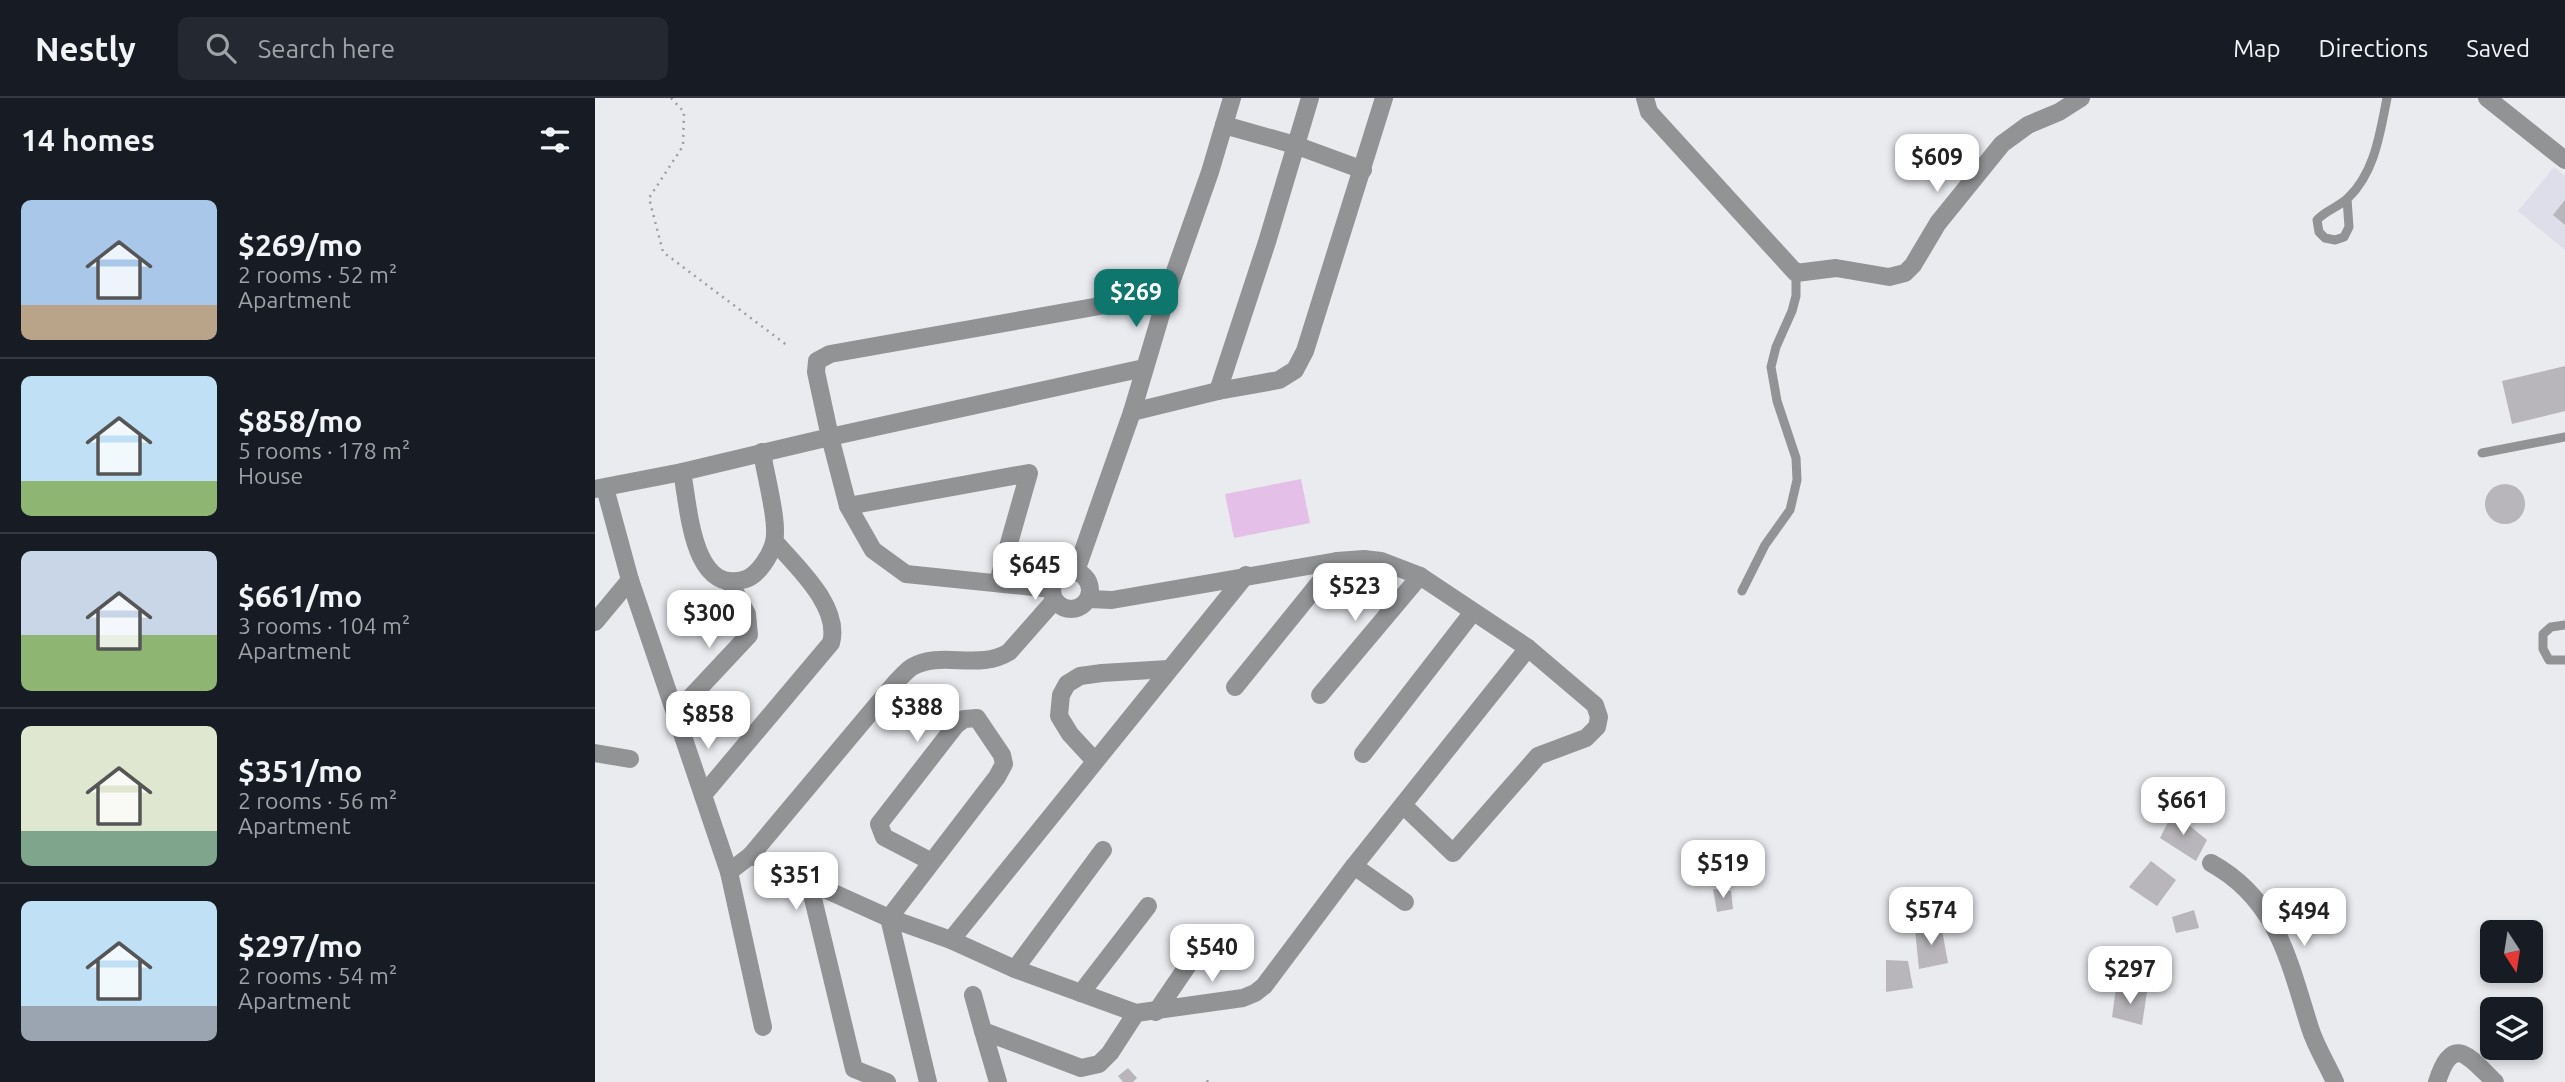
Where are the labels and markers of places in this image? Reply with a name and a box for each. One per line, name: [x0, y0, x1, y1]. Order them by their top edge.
pin: $609: [1896, 134, 1978, 194]
pin: $269: [1095, 270, 1177, 329]
pin: $645: [994, 542, 1076, 602]
pin: $523: [1314, 564, 1396, 623]
pin: $300: [668, 590, 750, 650]
pin: $388: [876, 684, 958, 744]
pin: $858: [667, 692, 749, 751]
pin: $661: [2142, 778, 2224, 837]
pin: $519: [1682, 840, 1764, 900]
pin: $351: [755, 852, 837, 912]
pin: $574: [1890, 888, 1972, 947]
pin: $494: [2263, 888, 2345, 948]
pin: $540: [1171, 924, 1253, 984]
pin: $297: [2089, 946, 2171, 1006]

